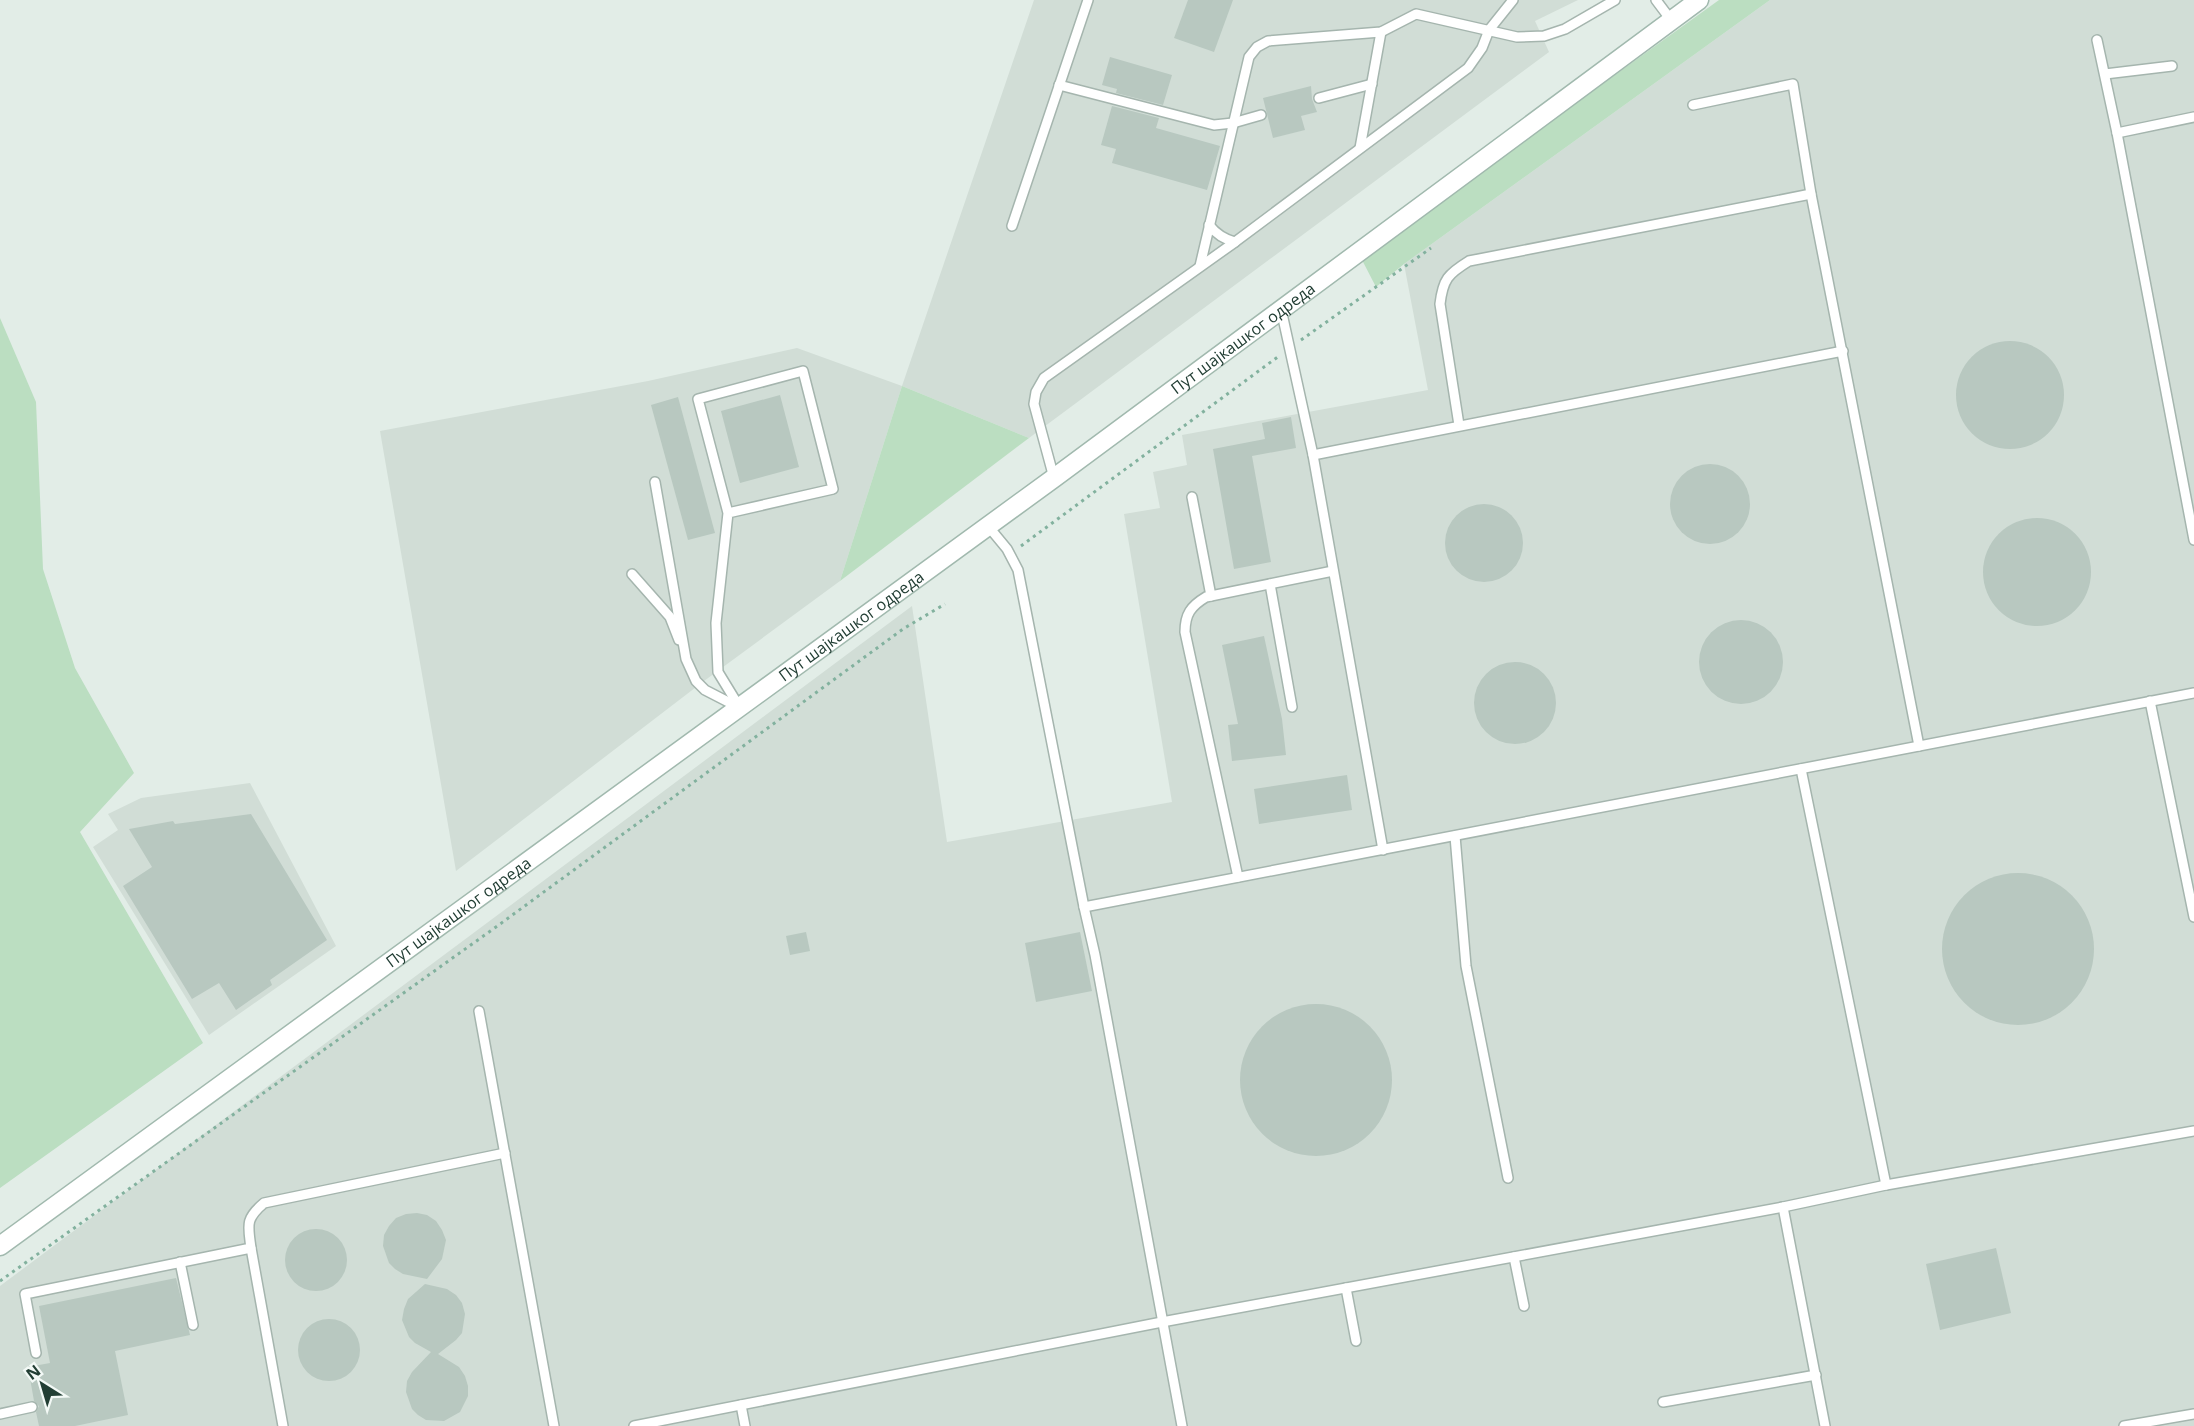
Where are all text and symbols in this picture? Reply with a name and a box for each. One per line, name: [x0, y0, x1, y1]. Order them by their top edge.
street label: Пут шајкашког одреда: [1166, 277, 1319, 399]
street label: Пут шајкашког одреда: [774, 566, 928, 686]
street label: Пут шајкашког одреда: [381, 852, 535, 972]
north arrow: [12, 1354, 72, 1414]
text: N: [21, 1359, 45, 1385]

